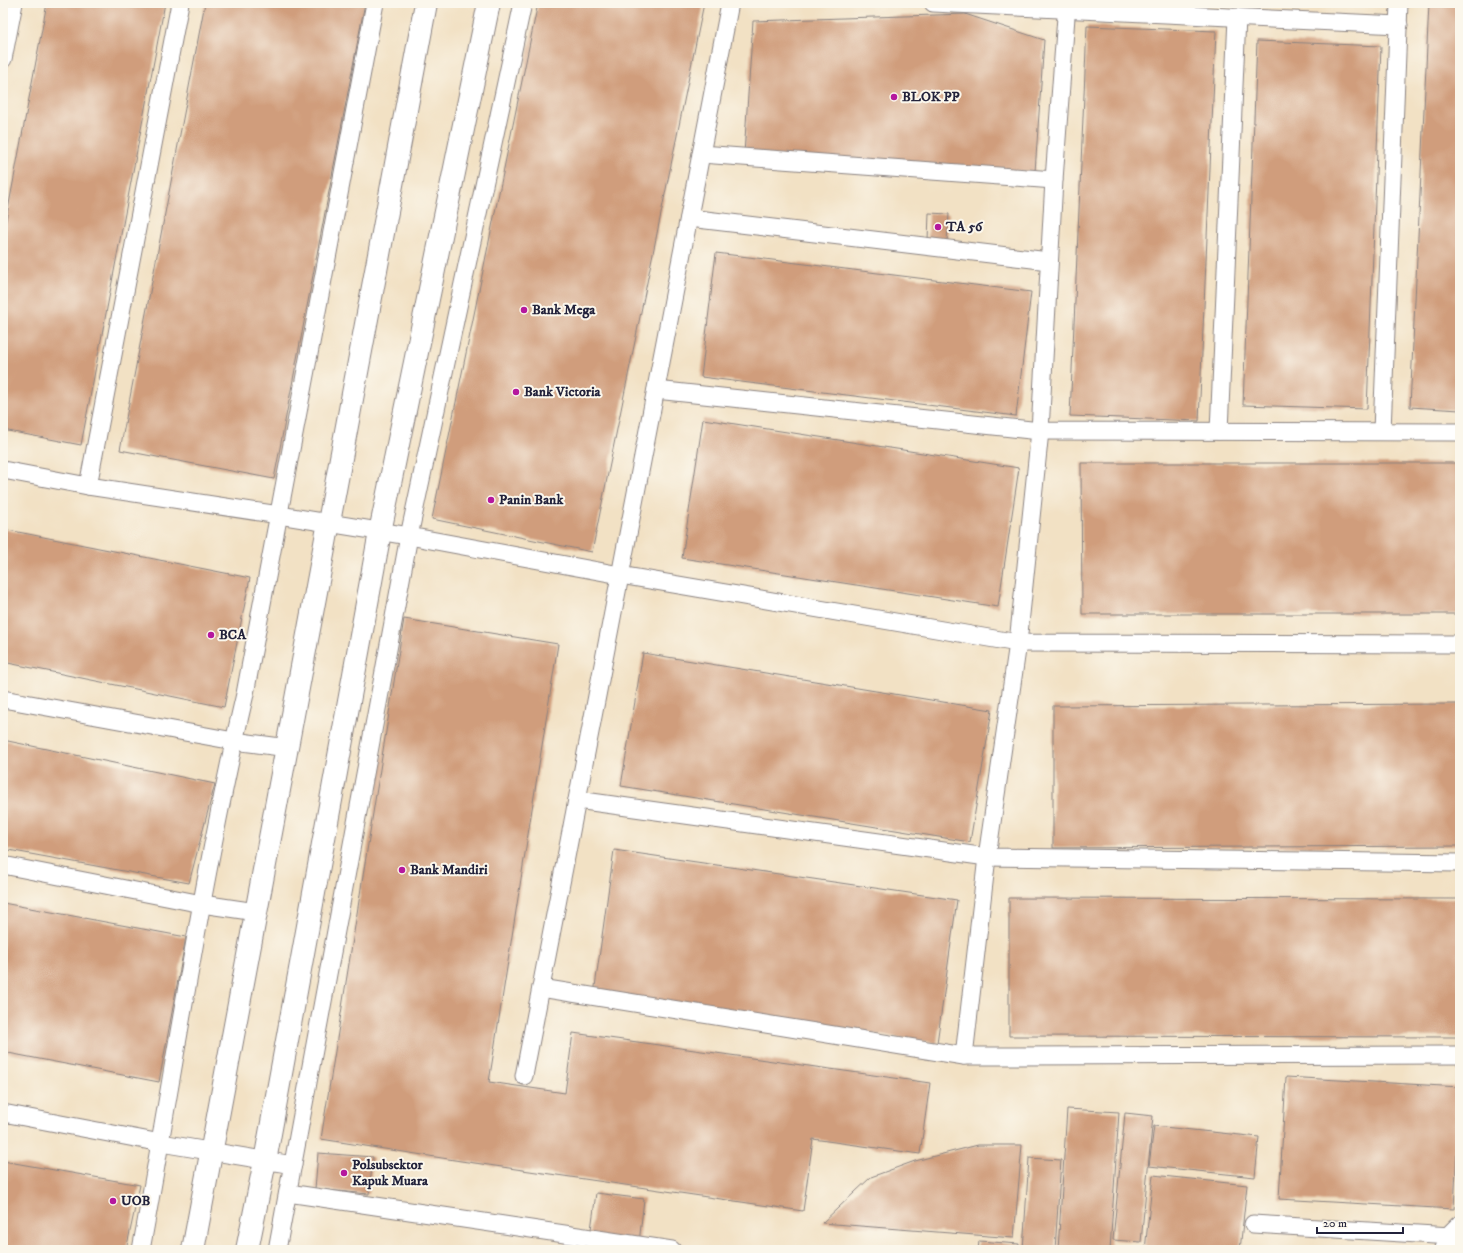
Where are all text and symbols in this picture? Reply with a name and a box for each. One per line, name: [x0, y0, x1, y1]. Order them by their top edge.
place label: BLOK PP: [902, 88, 961, 106]
marker: BLOK PP: [889, 92, 899, 102]
place label: TA 56: [945, 218, 983, 236]
marker: TA 56: [933, 222, 943, 232]
place label: Bank Mega: [532, 301, 596, 319]
marker: Bank Mega: [519, 305, 529, 315]
place label: Bank Victoria: [524, 383, 602, 401]
marker: Bank Victoria: [511, 387, 521, 397]
place label: Panin Bank: [499, 491, 564, 509]
marker: Panin Bank: [486, 495, 496, 505]
place label: BCA: [219, 626, 247, 644]
marker: BCA: [206, 630, 216, 640]
place label: Bank Mandiri: [410, 861, 488, 879]
marker: Bank Mandiri: [397, 865, 407, 875]
place label: Polsubsektor Kapuk Muara: [352, 1156, 429, 1190]
marker: Polsubsektor Kapuk Muara: [339, 1168, 349, 1178]
place label: UOB: [121, 1192, 150, 1210]
marker: UOB: [108, 1196, 118, 1206]
scale bar: [1317, 1209, 1403, 1235]
text: 20 m: [1323, 1216, 1347, 1231]

